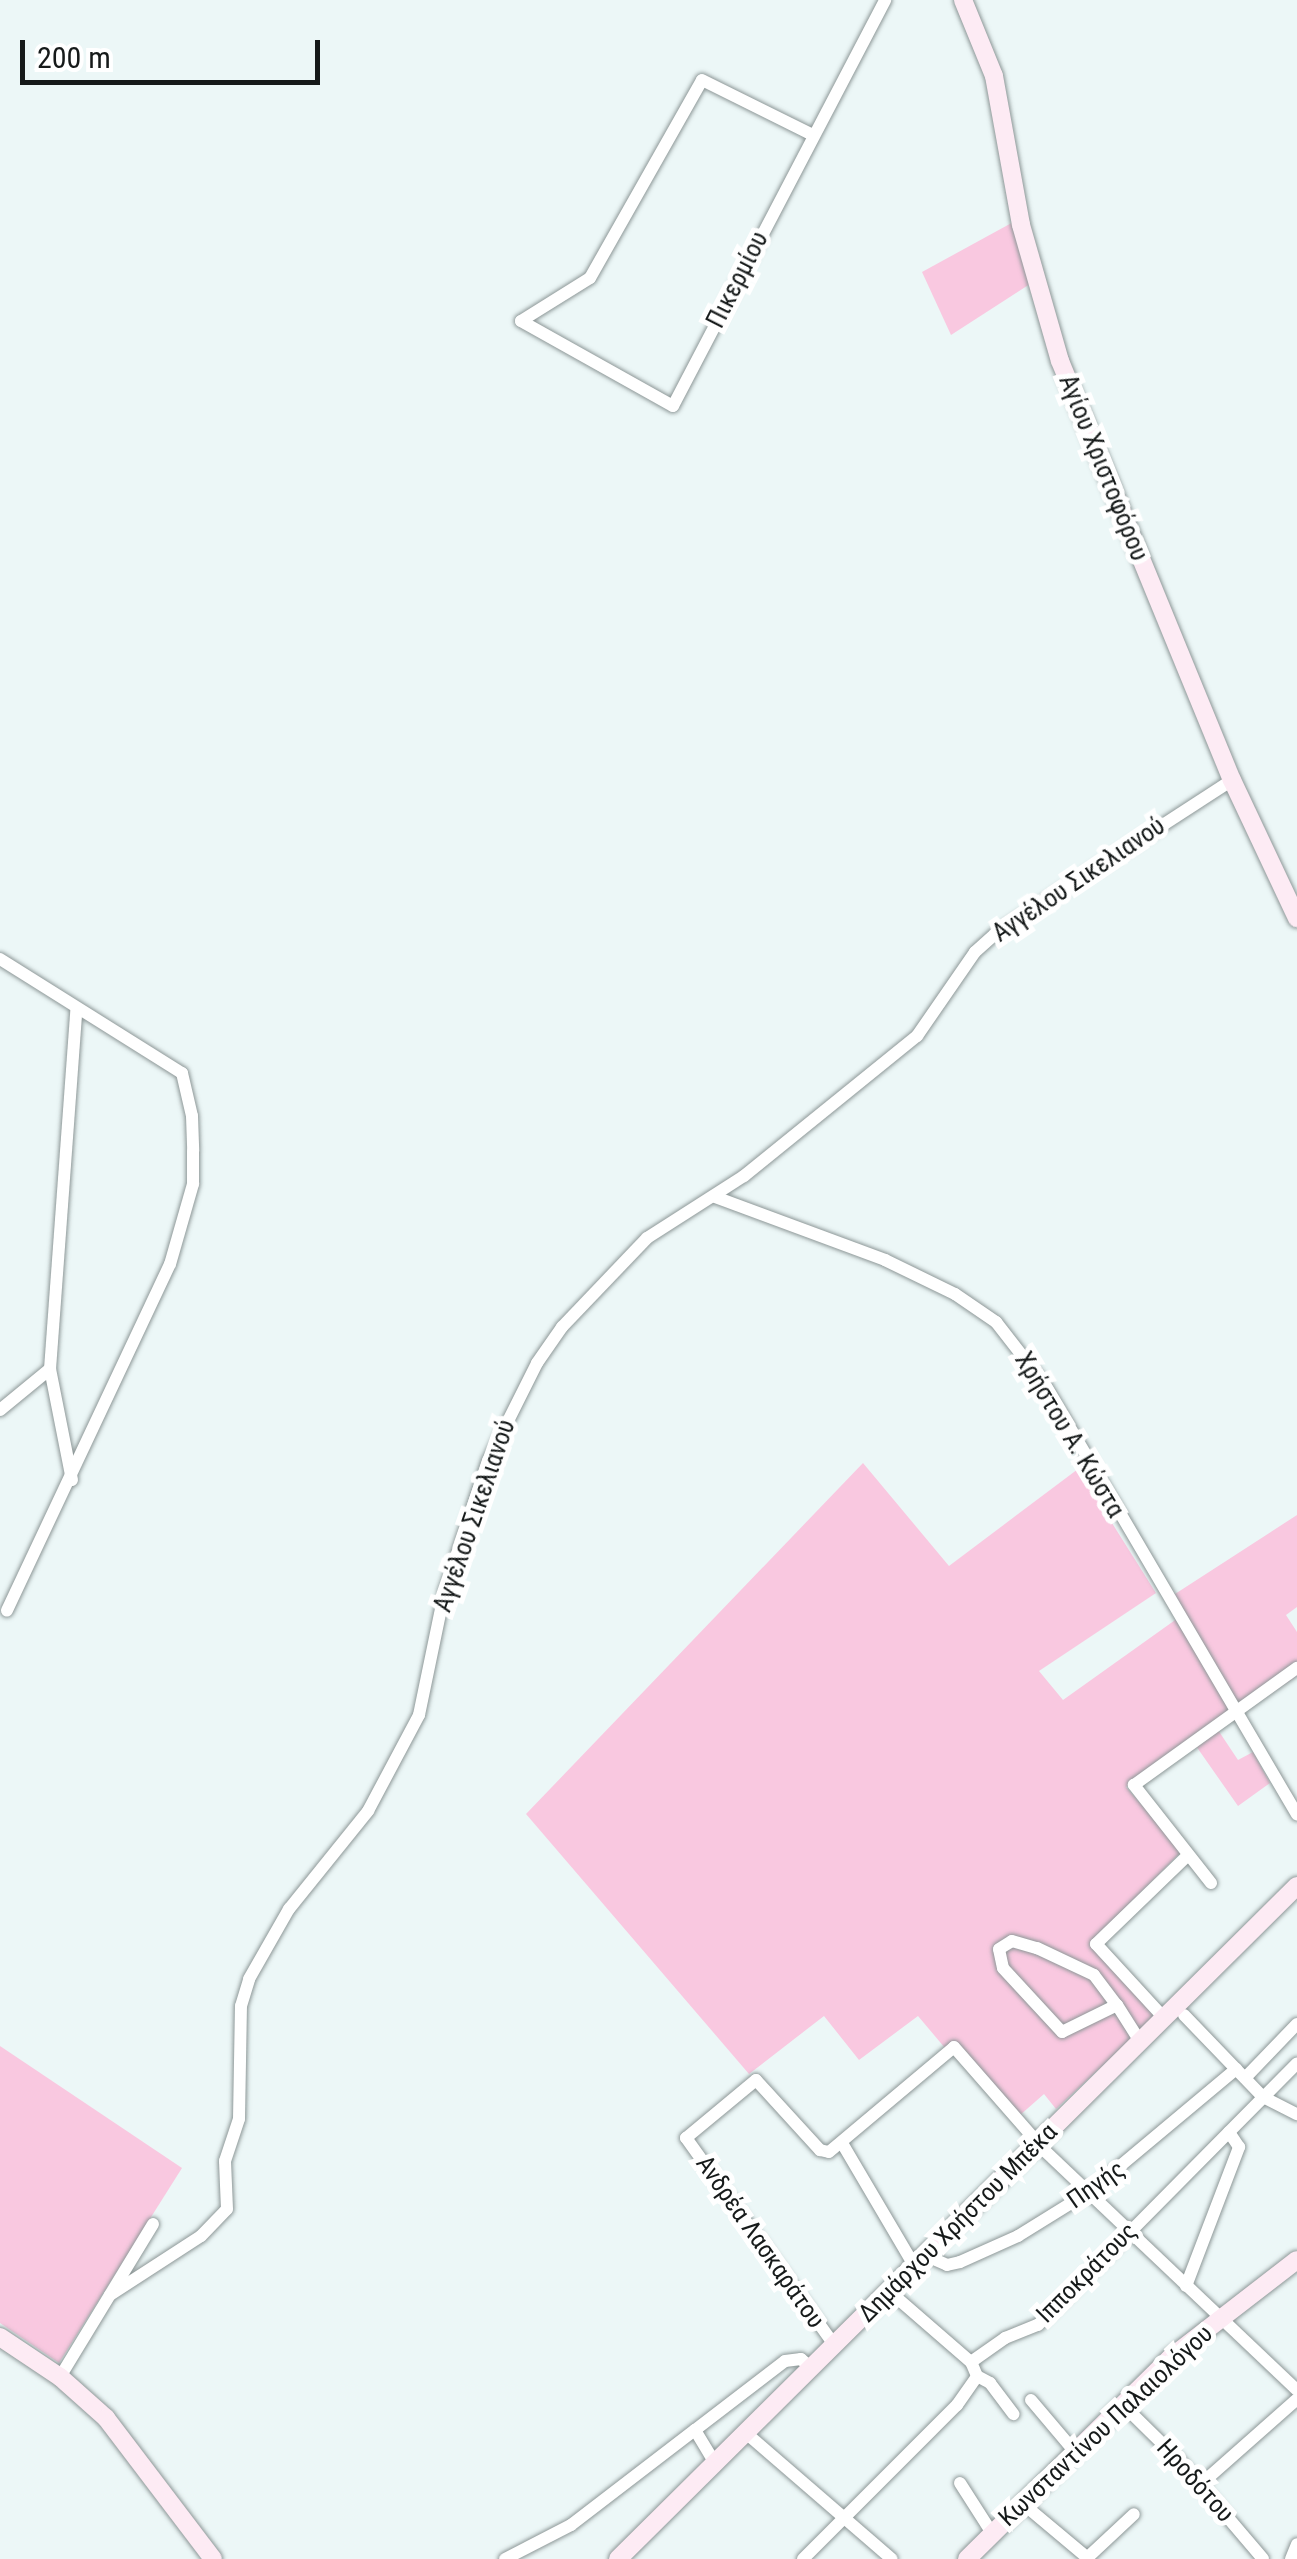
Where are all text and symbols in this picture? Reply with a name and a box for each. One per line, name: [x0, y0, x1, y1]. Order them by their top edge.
scale bar: [25, 20, 325, 82]
text: 200 m: [37, 40, 111, 75]
street label: Πικερμίου: [701, 227, 775, 333]
street label: Αγίου Χριστοφόρου: [1052, 371, 1154, 565]
street label: Αγγέλου Σικελιανού: [987, 811, 1171, 949]
street label: Χρήστου Α. Κώστα: [1008, 1347, 1130, 1523]
street label: Αγγέλου Σικελιανού: [428, 1416, 522, 1616]
street label: Δημάρχου Χρήστου Μπέκα: [852, 2117, 1064, 2329]
street label: Ανδρέα Λασκαράτου: [689, 2150, 831, 2334]
street label: Πηγής: [1061, 2155, 1131, 2215]
street label: Ιπποκράτους: [1031, 2217, 1143, 2329]
street label: Κωνσταντίνου Παλαιολόγου: [993, 2319, 1219, 2533]
street label: Ηροδότου: [1150, 2433, 1240, 2529]

